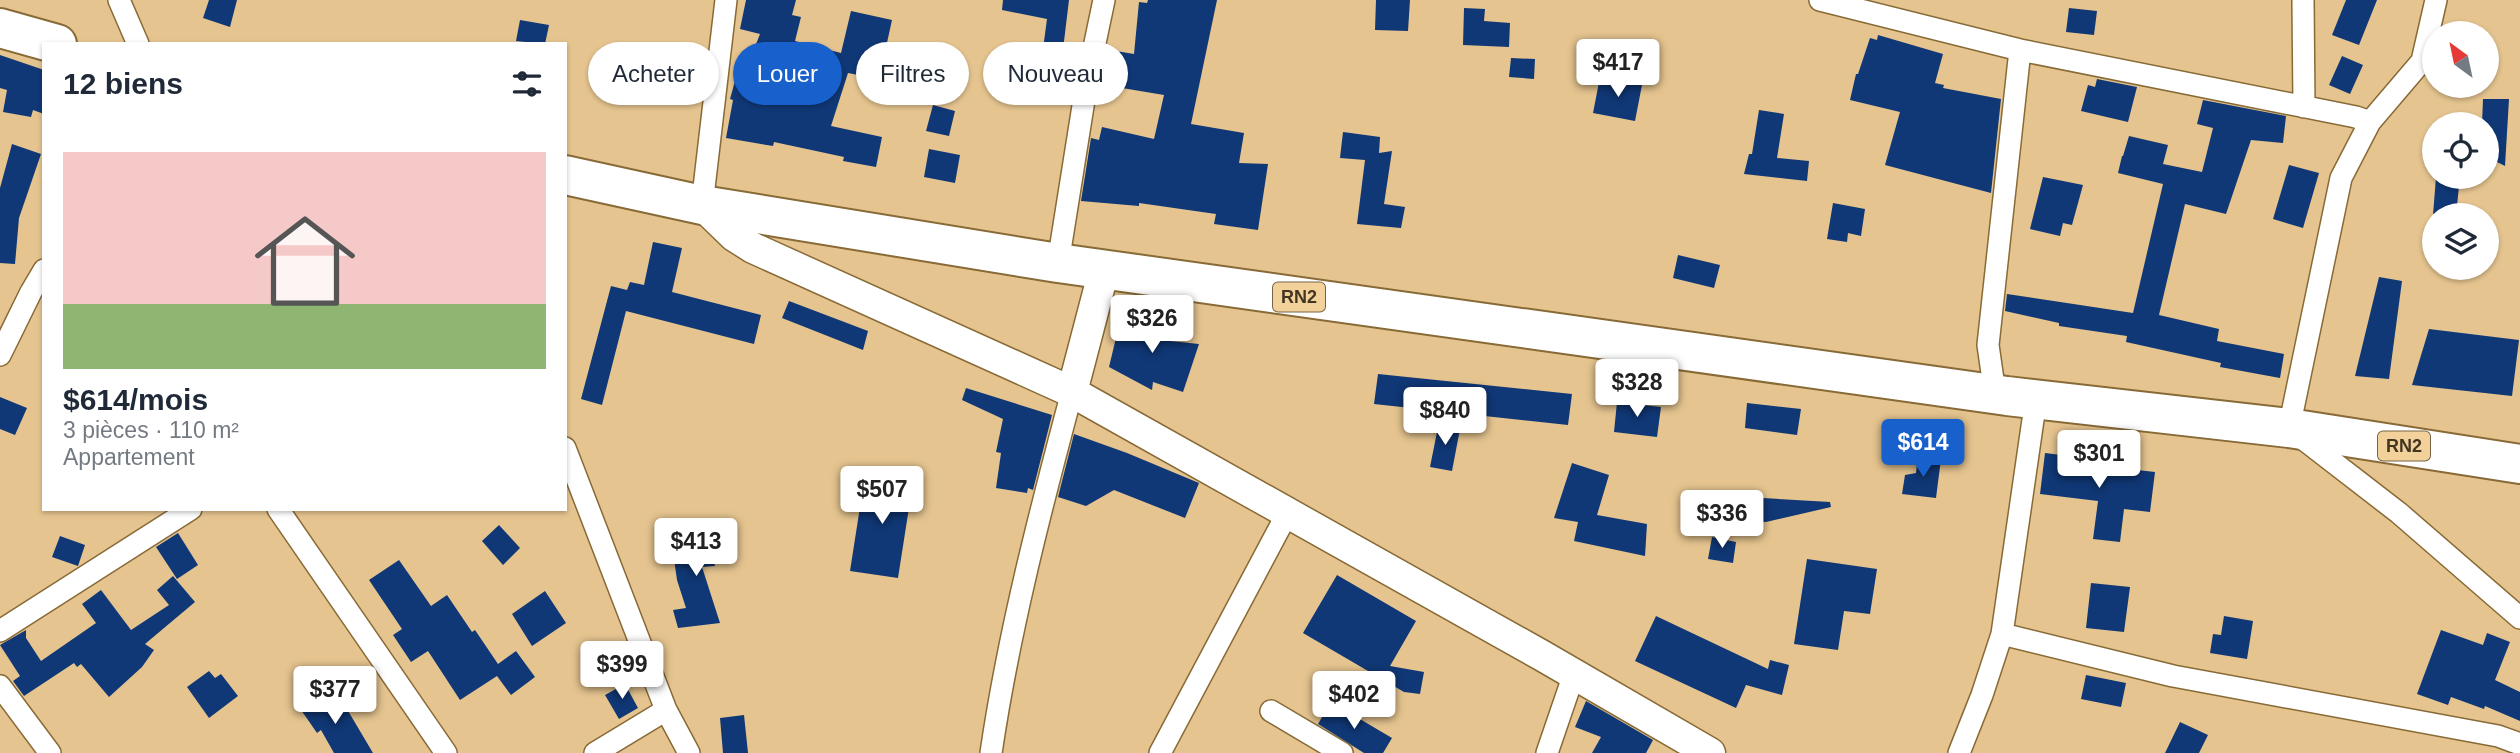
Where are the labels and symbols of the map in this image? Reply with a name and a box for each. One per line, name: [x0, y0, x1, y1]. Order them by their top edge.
north arrow: [2422, 21, 2499, 98]
pin: $417: [1577, 40, 1659, 99]
road number: RN2: [1273, 282, 1325, 312]
pin: $326: [1111, 296, 1193, 355]
pin: $328: [1596, 360, 1678, 419]
pin: $840: [1404, 388, 1486, 447]
pin: $614: [1882, 420, 1964, 479]
pin: $301: [2058, 430, 2140, 490]
road number: RN2: [2378, 432, 2430, 461]
pin: $507: [841, 466, 923, 526]
pin: $336: [1681, 490, 1763, 550]
pin: $413: [655, 518, 737, 578]
pin: $399: [581, 642, 663, 701]
pin: $377: [294, 666, 376, 726]
pin: $402: [1313, 672, 1395, 731]

